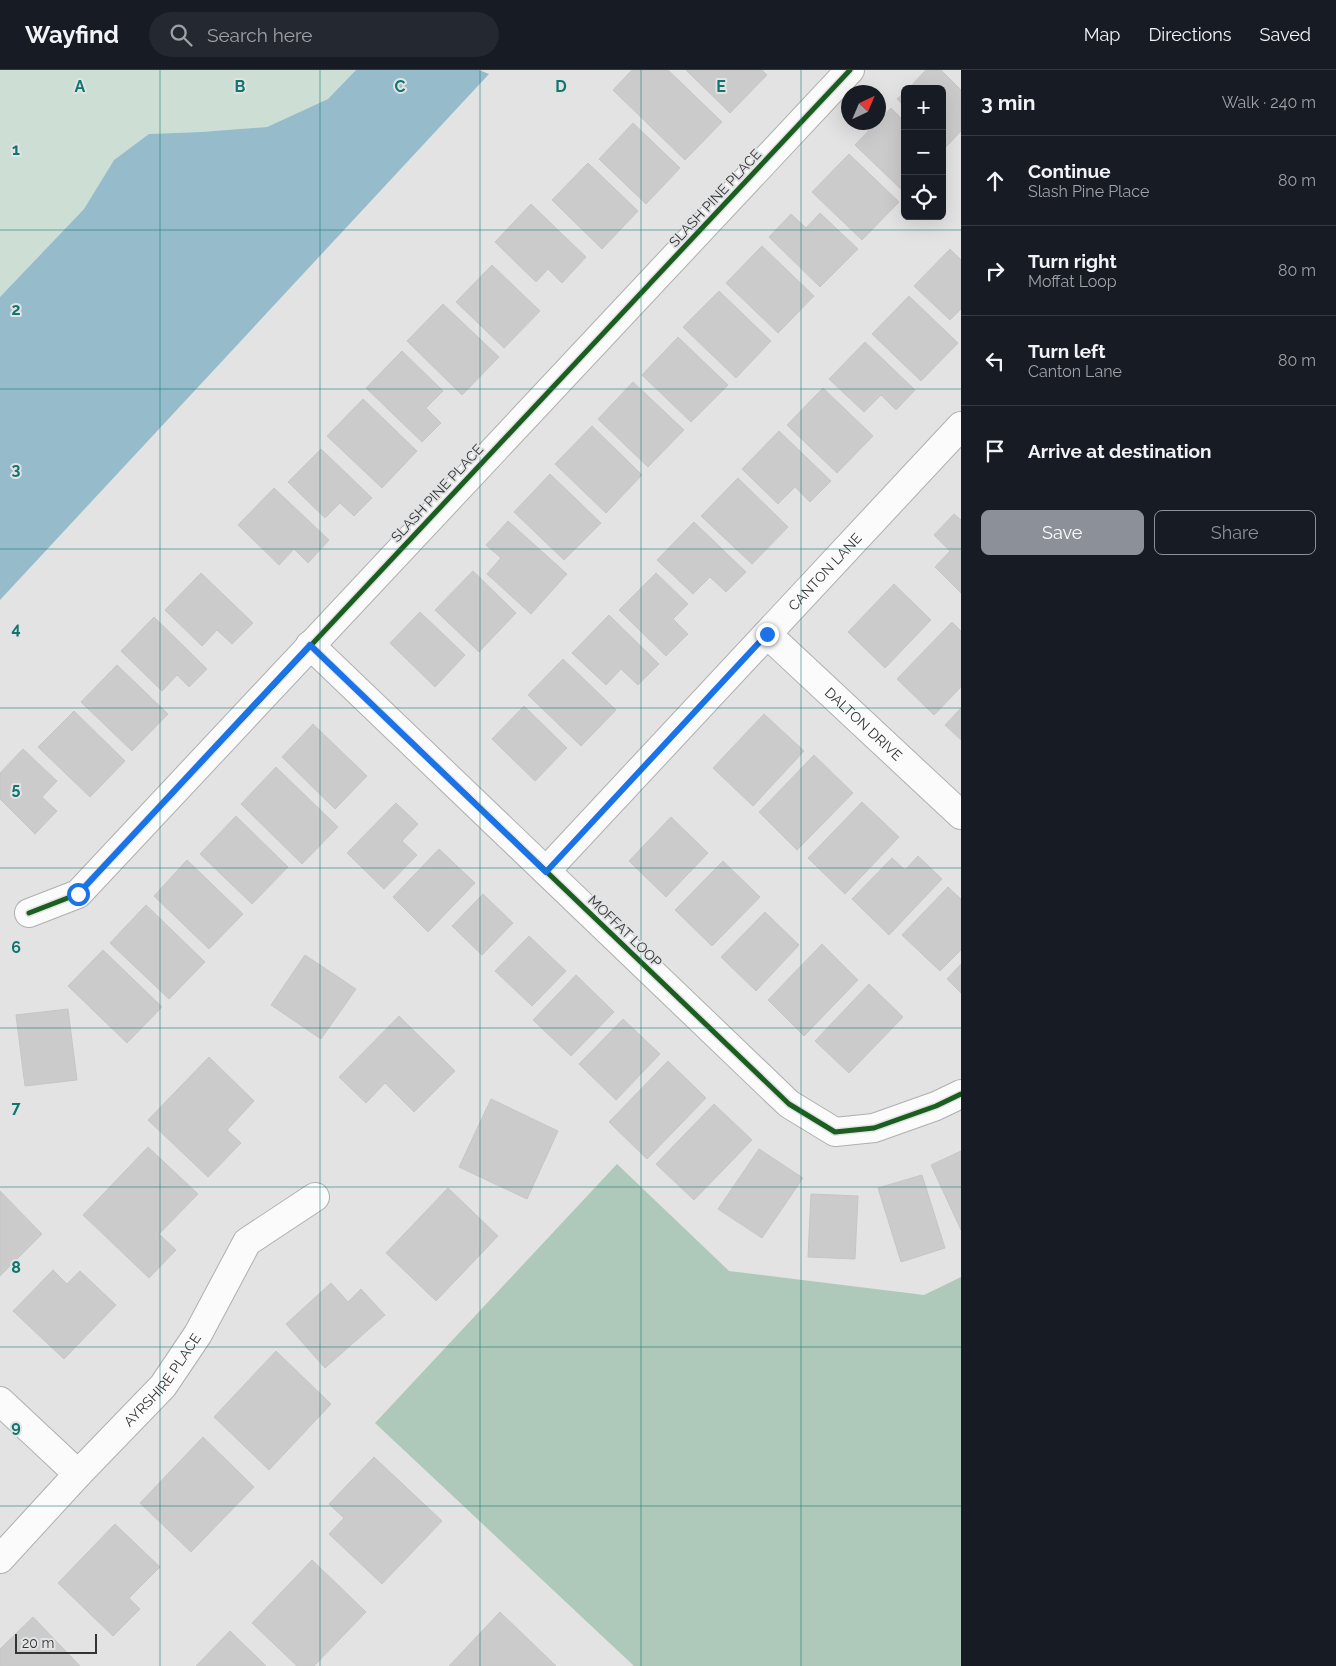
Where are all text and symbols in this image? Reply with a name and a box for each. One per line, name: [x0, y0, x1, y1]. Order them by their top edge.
search box: [149, 12, 499, 57]
text: Wayfind: [25, 20, 119, 49]
icon: search: [167, 21, 195, 49]
text: Search here: [207, 24, 312, 46]
text: Map: [1084, 24, 1120, 45]
text: Directions: [1148, 24, 1232, 45]
text: Saved: [1260, 24, 1311, 45]
text: A: [75, 77, 86, 96]
text: B: [235, 77, 246, 96]
text: C: [395, 77, 406, 96]
text: D: [555, 77, 567, 96]
text: E: [716, 77, 726, 96]
north arrow: [841, 85, 886, 130]
map controls: [901, 85, 946, 220]
button: +: [901, 85, 946, 130]
text: 3 min: [981, 90, 1035, 115]
text: Walk · 240 m: [1222, 93, 1316, 112]
button: −: [901, 130, 946, 175]
text: 1: [12, 140, 20, 159]
street label: SLASH PINE PLACE: [666, 146, 764, 250]
text: Continue: [1028, 160, 1111, 182]
icon: ahead: [981, 167, 1009, 195]
text: 80 m: [1278, 171, 1316, 190]
button: locate: [901, 175, 946, 220]
text: Slash Pine Place: [1028, 182, 1149, 201]
text: Turn right: [1028, 250, 1117, 272]
icon: right: [981, 257, 1009, 285]
text: 80 m: [1278, 261, 1316, 280]
text: Moffat Loop: [1028, 272, 1117, 291]
text: 2: [11, 300, 21, 319]
text: Turn left: [1028, 340, 1105, 362]
icon: left: [981, 347, 1009, 375]
text: 80 m: [1278, 351, 1316, 370]
text: Canton Lane: [1028, 362, 1122, 381]
icon: arrive: [981, 437, 1009, 465]
text: Arrive at destination: [1028, 440, 1212, 462]
street label: SLASH PINE PLACE: [388, 441, 486, 545]
text: 3: [12, 460, 21, 479]
button: Save: [981, 510, 1144, 555]
button: Share: [1154, 510, 1316, 555]
street label: CANTON LANE: [785, 530, 865, 614]
text: 4: [11, 619, 21, 638]
route end: [756, 623, 779, 646]
street label: DALTON DRIVE: [822, 684, 905, 764]
text: 5: [12, 779, 21, 798]
route start: [67, 883, 90, 906]
street label: MOFFAT LOOP: [585, 892, 665, 970]
text: 6: [11, 938, 21, 957]
text: 7: [12, 1098, 21, 1117]
text: 8: [11, 1258, 21, 1277]
street label: AYRSHIRE PLACE: [120, 1331, 204, 1430]
text: 9: [11, 1417, 21, 1436]
scale bar: [15, 1631, 98, 1654]
text: 20 m: [22, 1635, 54, 1651]

